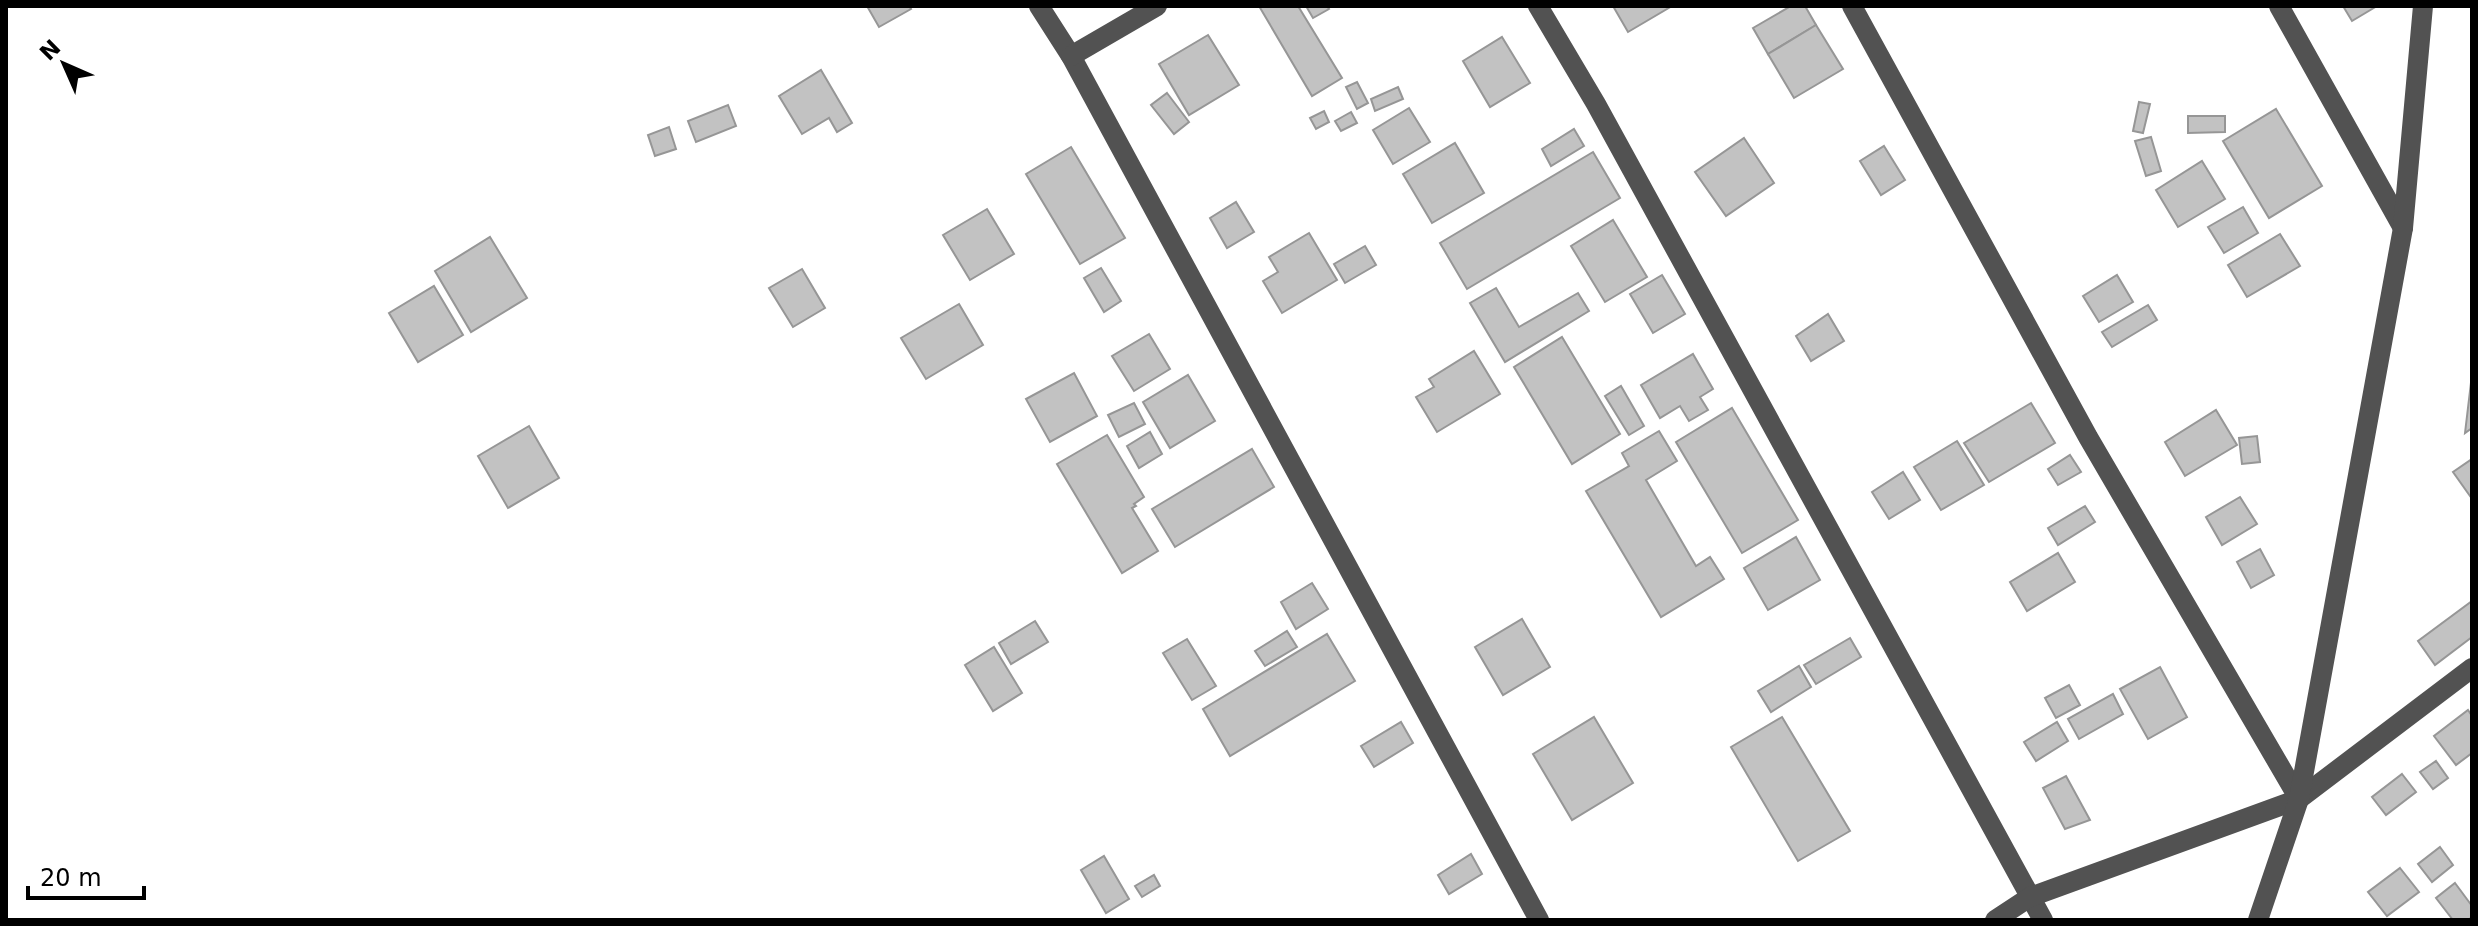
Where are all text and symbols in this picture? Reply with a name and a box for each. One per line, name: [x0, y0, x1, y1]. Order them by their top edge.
north arrow: [24, 24, 104, 104]
text: N: [35, 35, 66, 66]
scale bar: [28, 850, 144, 900]
text: 20 m: [40, 864, 102, 892]

